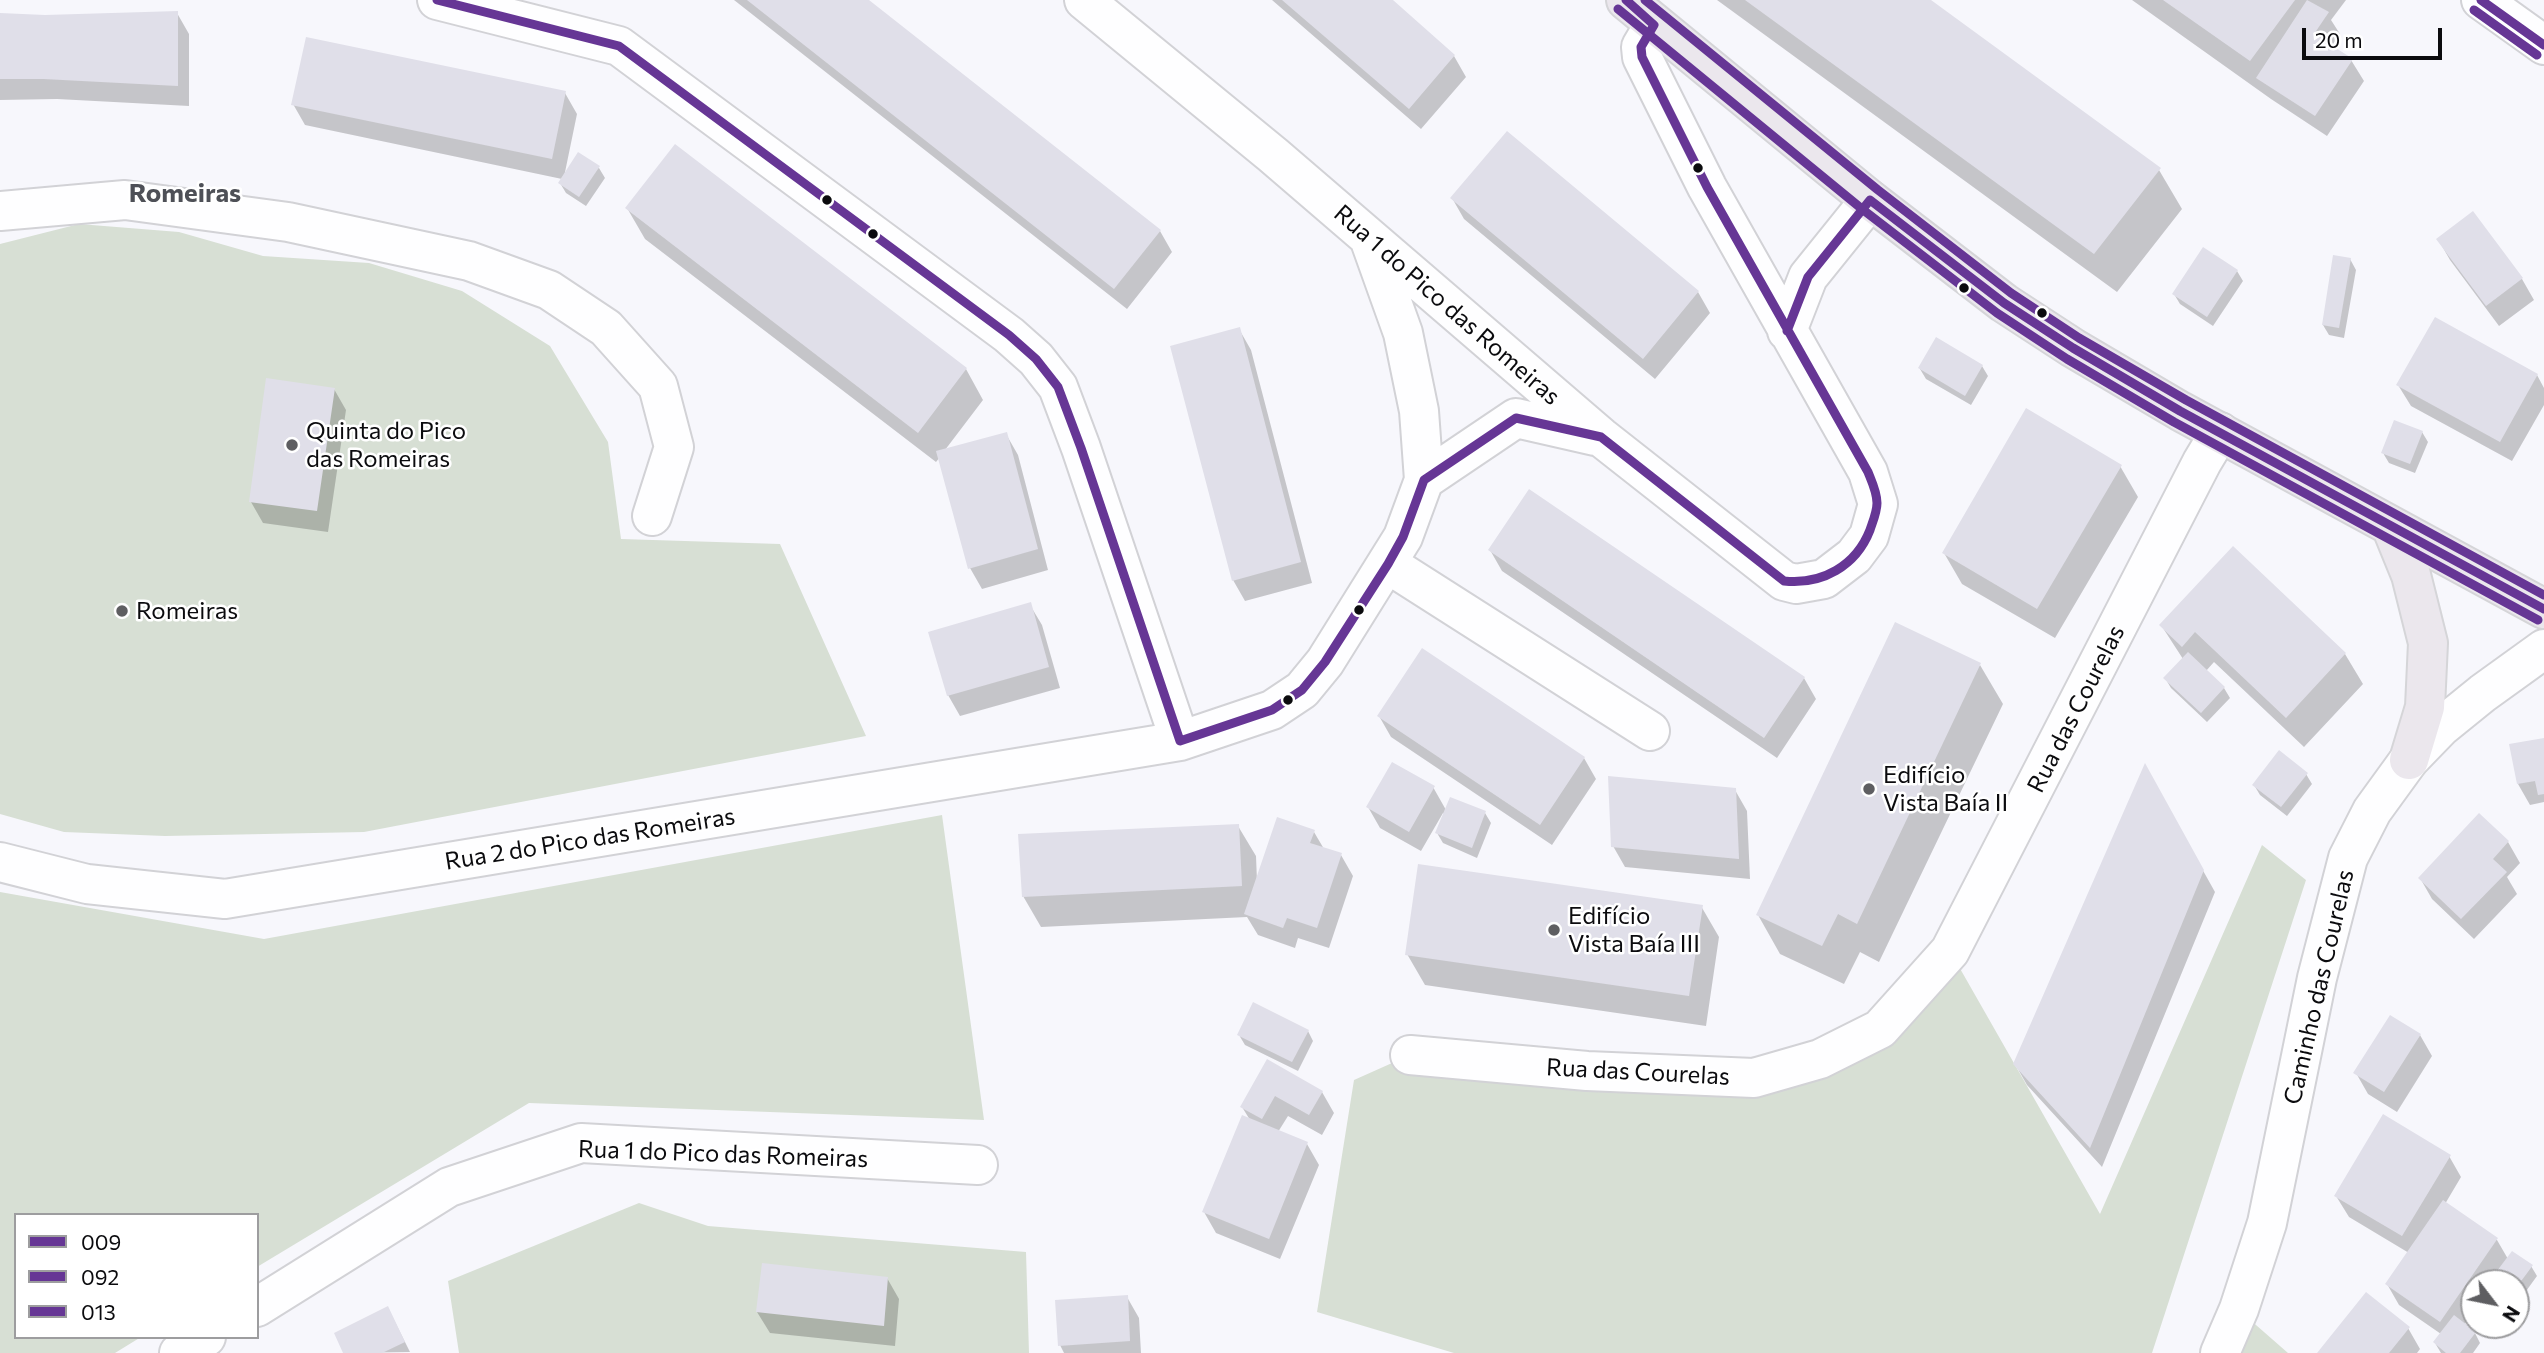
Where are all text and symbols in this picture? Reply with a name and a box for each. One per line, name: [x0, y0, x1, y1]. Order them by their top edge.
scale bar: [2306, 14, 2446, 58]
text: 20 m: [2315, 27, 2363, 52]
unlabelled marker: [1691, 161, 1705, 175]
district label: Romeiras: [129, 177, 241, 209]
unlabelled marker: [820, 193, 834, 207]
street label: Rua 1 do Pico das Romeiras: [1328, 199, 1566, 411]
unlabelled marker: [866, 227, 880, 241]
unlabelled marker: [1957, 281, 1971, 295]
unlabelled marker: [2035, 306, 2049, 320]
place label: Quinta do Pico das Romeiras: [306, 417, 466, 473]
marker: Quinta do Pico das Romeiras: [284, 437, 300, 453]
place label: Romeiras: [136, 597, 238, 625]
marker: Romeiras: [114, 603, 130, 619]
unlabelled marker: [1352, 603, 1366, 617]
street label: Rua das Courelas: [2021, 620, 2131, 798]
unlabelled marker: [1281, 693, 1295, 707]
place label: Edifício Vista Baía II: [1883, 761, 2008, 817]
marker: Edifício Vista Baía II: [1861, 781, 1877, 797]
street label: Rua 2 do Pico das Romeiras: [443, 802, 737, 876]
street label: Caminho das Courelas: [2278, 867, 2360, 1107]
place label: Edifício Vista Baía III: [1568, 902, 1700, 958]
marker: Edifício Vista Baía III: [1546, 922, 1562, 938]
street label: Rua das Courelas: [1545, 1053, 1731, 1091]
street label: Rua 1 do Pico das Romeiras: [577, 1135, 869, 1173]
legend: [14, 1213, 259, 1339]
text: 009: [81, 1229, 121, 1254]
text: 092: [81, 1264, 119, 1289]
north arrow: [2460, 1269, 2530, 1339]
text: 013: [81, 1299, 116, 1324]
text: N: [2498, 1302, 2525, 1326]

